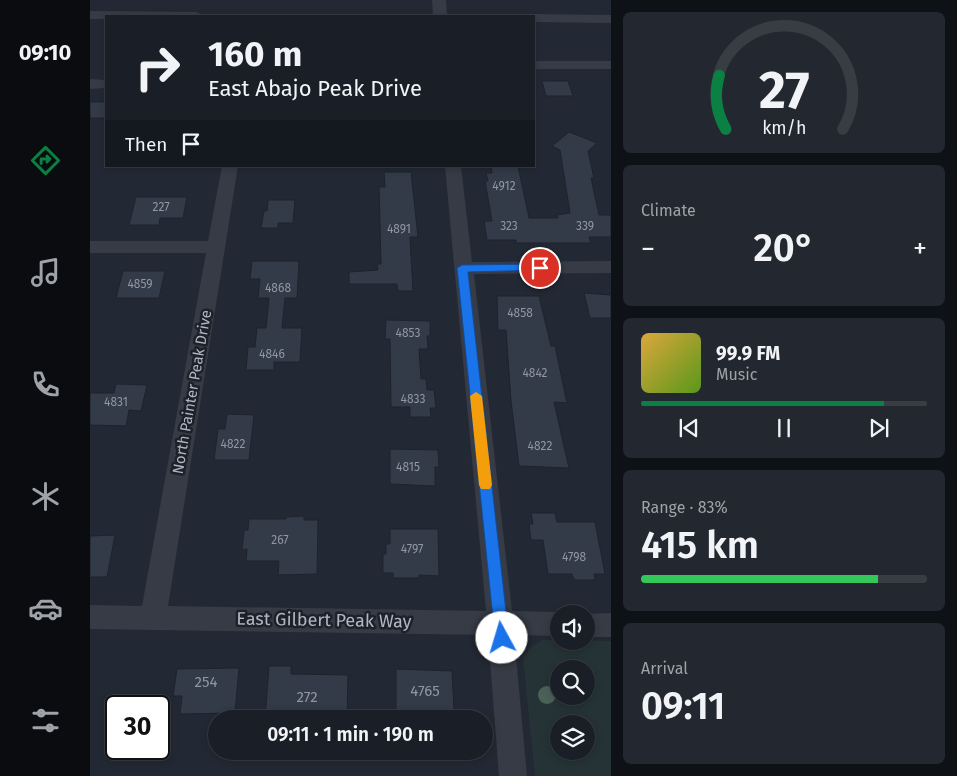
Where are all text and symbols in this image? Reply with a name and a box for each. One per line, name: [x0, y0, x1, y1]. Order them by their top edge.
text: 160 m: [208, 33, 302, 75]
icon: right: [125, 35, 190, 100]
text: 09:10: [19, 39, 71, 66]
text: 27: [759, 59, 809, 122]
text: East Abajo Peak Drive: [208, 75, 422, 102]
text: km/h: [762, 117, 806, 139]
icon: arrive: [177, 130, 205, 158]
text: Then: [125, 133, 167, 156]
icon: directions: [28, 143, 63, 178]
house number: 4912: [492, 179, 516, 193]
house number: 227: [152, 200, 170, 214]
text: Climate: [641, 201, 696, 220]
house number: 323: [500, 219, 518, 233]
house number: 339: [576, 219, 594, 233]
house number: 4891: [387, 222, 411, 236]
text: 20°: [753, 225, 815, 271]
text: −: [641, 232, 655, 265]
text: +: [913, 232, 927, 265]
pin: [519, 247, 561, 289]
icon: arrive: [526, 254, 554, 282]
icon: music: [28, 255, 63, 290]
house number: 4859: [127, 277, 153, 291]
house number: 4868: [265, 281, 291, 295]
house number: 4858: [507, 306, 533, 320]
street label: North Painter Peak Drive: [169, 308, 215, 476]
house number: 4853: [396, 326, 420, 340]
text: 99.9 FM: [716, 342, 780, 365]
house number: 4846: [259, 347, 285, 361]
text: Music: [716, 365, 757, 384]
house number: 4842: [522, 366, 548, 380]
icon: phone: [28, 367, 63, 402]
house number: 4833: [401, 392, 425, 406]
house number: 4831: [104, 395, 128, 409]
icon: previous: [675, 414, 703, 442]
icon: pause: [770, 414, 798, 442]
icon: next: [865, 414, 893, 442]
house number: 4822: [221, 437, 245, 451]
house number: 4822: [528, 439, 552, 453]
house number: 4815: [396, 460, 420, 474]
icon: climate: [28, 479, 63, 514]
text: Range · 83%: [641, 498, 728, 517]
text: 415 km: [641, 522, 759, 568]
house number: 267: [271, 533, 289, 547]
house number: 4797: [401, 542, 423, 556]
house number: 4798: [562, 550, 586, 564]
icon: car: [28, 591, 63, 626]
map controls: [550, 605, 595, 760]
button: sound: [550, 605, 595, 650]
street label: East Gilbert Peak Way: [236, 607, 412, 633]
position arrow: [475, 611, 527, 663]
text: Arrival: [641, 659, 688, 678]
button: search: [550, 660, 595, 705]
house number: 254: [195, 673, 217, 691]
house number: 4765: [410, 682, 440, 700]
text: 09:11: [641, 683, 725, 729]
house number: 272: [296, 688, 318, 706]
speed limit sign: 30: [105, 695, 170, 760]
icon: filters: [28, 703, 63, 738]
button: layers: [550, 715, 595, 760]
text: 09:11 · 1 min · 190 m: [267, 723, 434, 746]

